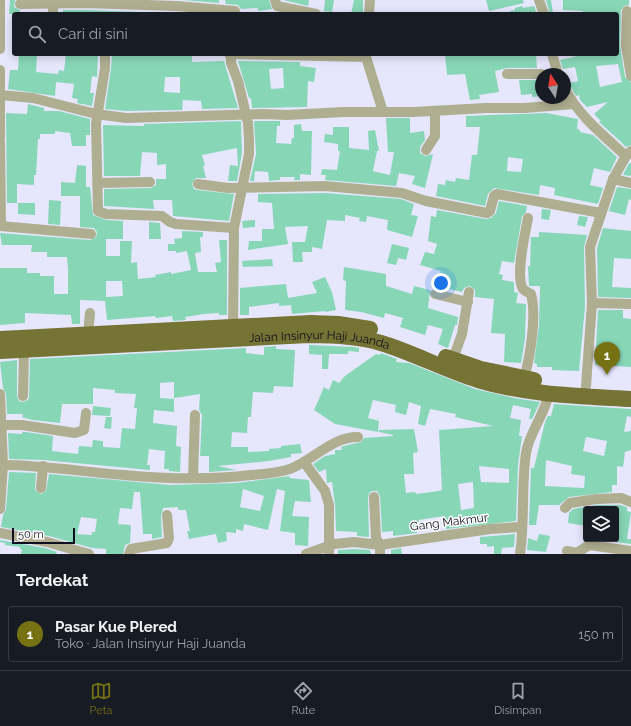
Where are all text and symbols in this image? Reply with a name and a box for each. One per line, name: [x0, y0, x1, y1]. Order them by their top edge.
search box: [12, 12, 619, 56]
icon: search: [26, 23, 48, 45]
text: Cari di sini: [58, 25, 128, 43]
north arrow: [535, 68, 571, 104]
your location: [431, 273, 451, 293]
street label: Jalan Insinyur Haji Juanda: [248, 328, 392, 352]
pin: 1: [594, 342, 620, 375]
map controls: [583, 506, 619, 542]
button: layers: [583, 506, 619, 542]
street label: Gang Makmur: [409, 510, 490, 534]
scale bar: [12, 526, 75, 545]
text: 50 m: [18, 528, 44, 541]
text: Terdekat: [16, 570, 88, 590]
text: Pasar Kue Plered: [55, 618, 177, 636]
text: 1: [27, 627, 33, 642]
text: 150 m: [578, 627, 614, 642]
text: Toko · Jalan Insinyur Haji Juanda: [55, 636, 246, 651]
tab: Peta: [90, 680, 112, 717]
tab: Rute: [291, 680, 315, 717]
tab: Disimpan: [494, 680, 541, 717]

